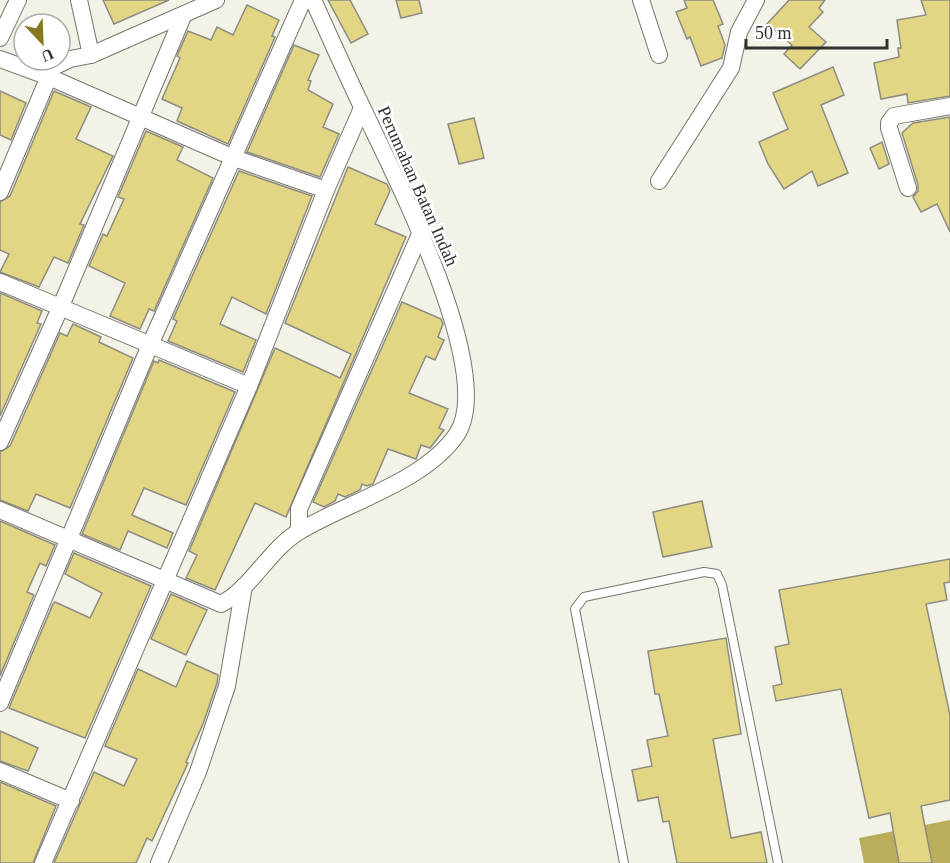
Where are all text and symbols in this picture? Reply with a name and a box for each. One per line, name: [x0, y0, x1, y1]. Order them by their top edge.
north arrow: [12, 12, 72, 72]
scale bar: [746, 12, 887, 50]
text: 50 m: [755, 23, 792, 43]
text: U: [39, 45, 56, 66]
street label: Perumahan Batan Indah: [374, 103, 462, 269]

